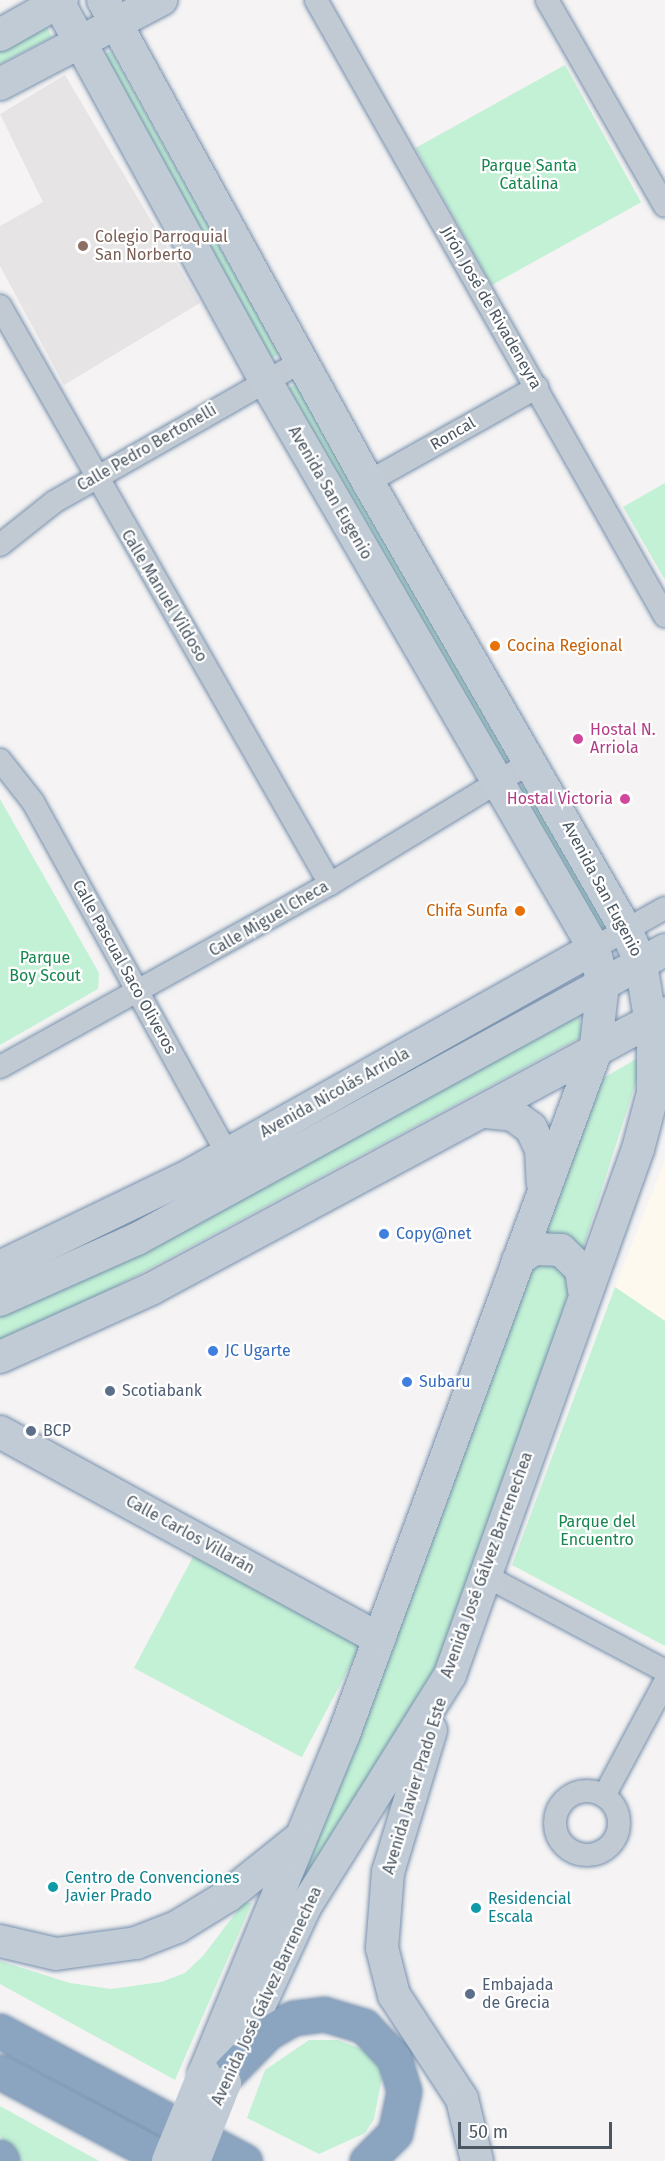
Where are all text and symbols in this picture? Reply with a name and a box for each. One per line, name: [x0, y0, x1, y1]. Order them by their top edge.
park label: Parque Santa Catalina: [481, 156, 577, 194]
street label: Jirón José de Rivadeneyra: [437, 223, 545, 393]
place label: Colegio Parroquial San Norberto: [95, 227, 228, 265]
marker: Colegio Parroquial San Norberto: [76, 239, 90, 253]
street label: Calle Pedro Bertonelli: [74, 400, 220, 496]
street label: Roncal: [427, 413, 479, 455]
street label: Avenida San Eugenio: [284, 423, 376, 563]
street label: Calle Manuel Vildoso: [117, 526, 211, 666]
place label: Cocina Regional: [507, 636, 622, 656]
marker: Cocina Regional: [488, 639, 502, 653]
place label: Hostal N. Arriola: [590, 720, 656, 758]
marker: Hostal N. Arriola: [571, 732, 585, 746]
place label: Hostal Victoria: [507, 789, 613, 809]
marker: Hostal Victoria: [618, 792, 632, 806]
street label: Avenida San Eugenio: [558, 818, 646, 960]
street label: Calle Pascual Saco Oliveros: [68, 877, 180, 1057]
street label: Calle Miguel Checa: [206, 877, 332, 961]
place label: Chifa Sunfa: [426, 901, 508, 921]
marker: Chifa Sunfa: [513, 904, 527, 918]
park label: Parque Boy Scout: [9, 948, 81, 986]
street label: Avenida Nicolás Arriola: [257, 1044, 413, 1142]
place label: Copy@net: [396, 1224, 471, 1244]
marker: Copy@net: [377, 1227, 391, 1241]
place label: JC Ugarte: [225, 1341, 291, 1361]
marker: JC Ugarte: [206, 1344, 220, 1358]
place label: Subaru: [419, 1372, 471, 1392]
marker: Subaru: [400, 1375, 414, 1389]
place label: Scotiabank: [122, 1381, 202, 1401]
marker: Scotiabank: [103, 1384, 117, 1398]
place label: BCP: [43, 1421, 71, 1441]
marker: BCP: [24, 1424, 38, 1438]
street label: Avenida José Gálvez Barrenechea: [437, 1449, 537, 1681]
street label: Calle Carlos Villarán: [122, 1492, 258, 1578]
park label: Parque del Encuentro: [558, 1512, 636, 1550]
street label: Avenida Javier Prado Este: [379, 1695, 451, 1877]
place label: Centro de Convenciones Javier Prado: [65, 1868, 240, 1906]
marker: Centro de Convenciones Javier Prado: [46, 1880, 60, 1894]
street label: Avenida José Gálvez Barrenechea: [208, 1884, 326, 2108]
place label: Residencial Escala: [488, 1889, 571, 1927]
marker: Residencial Escala: [469, 1901, 483, 1915]
place label: Embajada de Grecia: [482, 1975, 553, 2013]
marker: Embajada de Grecia: [463, 1987, 477, 2001]
scale bar: [461, 2110, 616, 2148]
text: 50 m: [469, 2121, 508, 2143]

